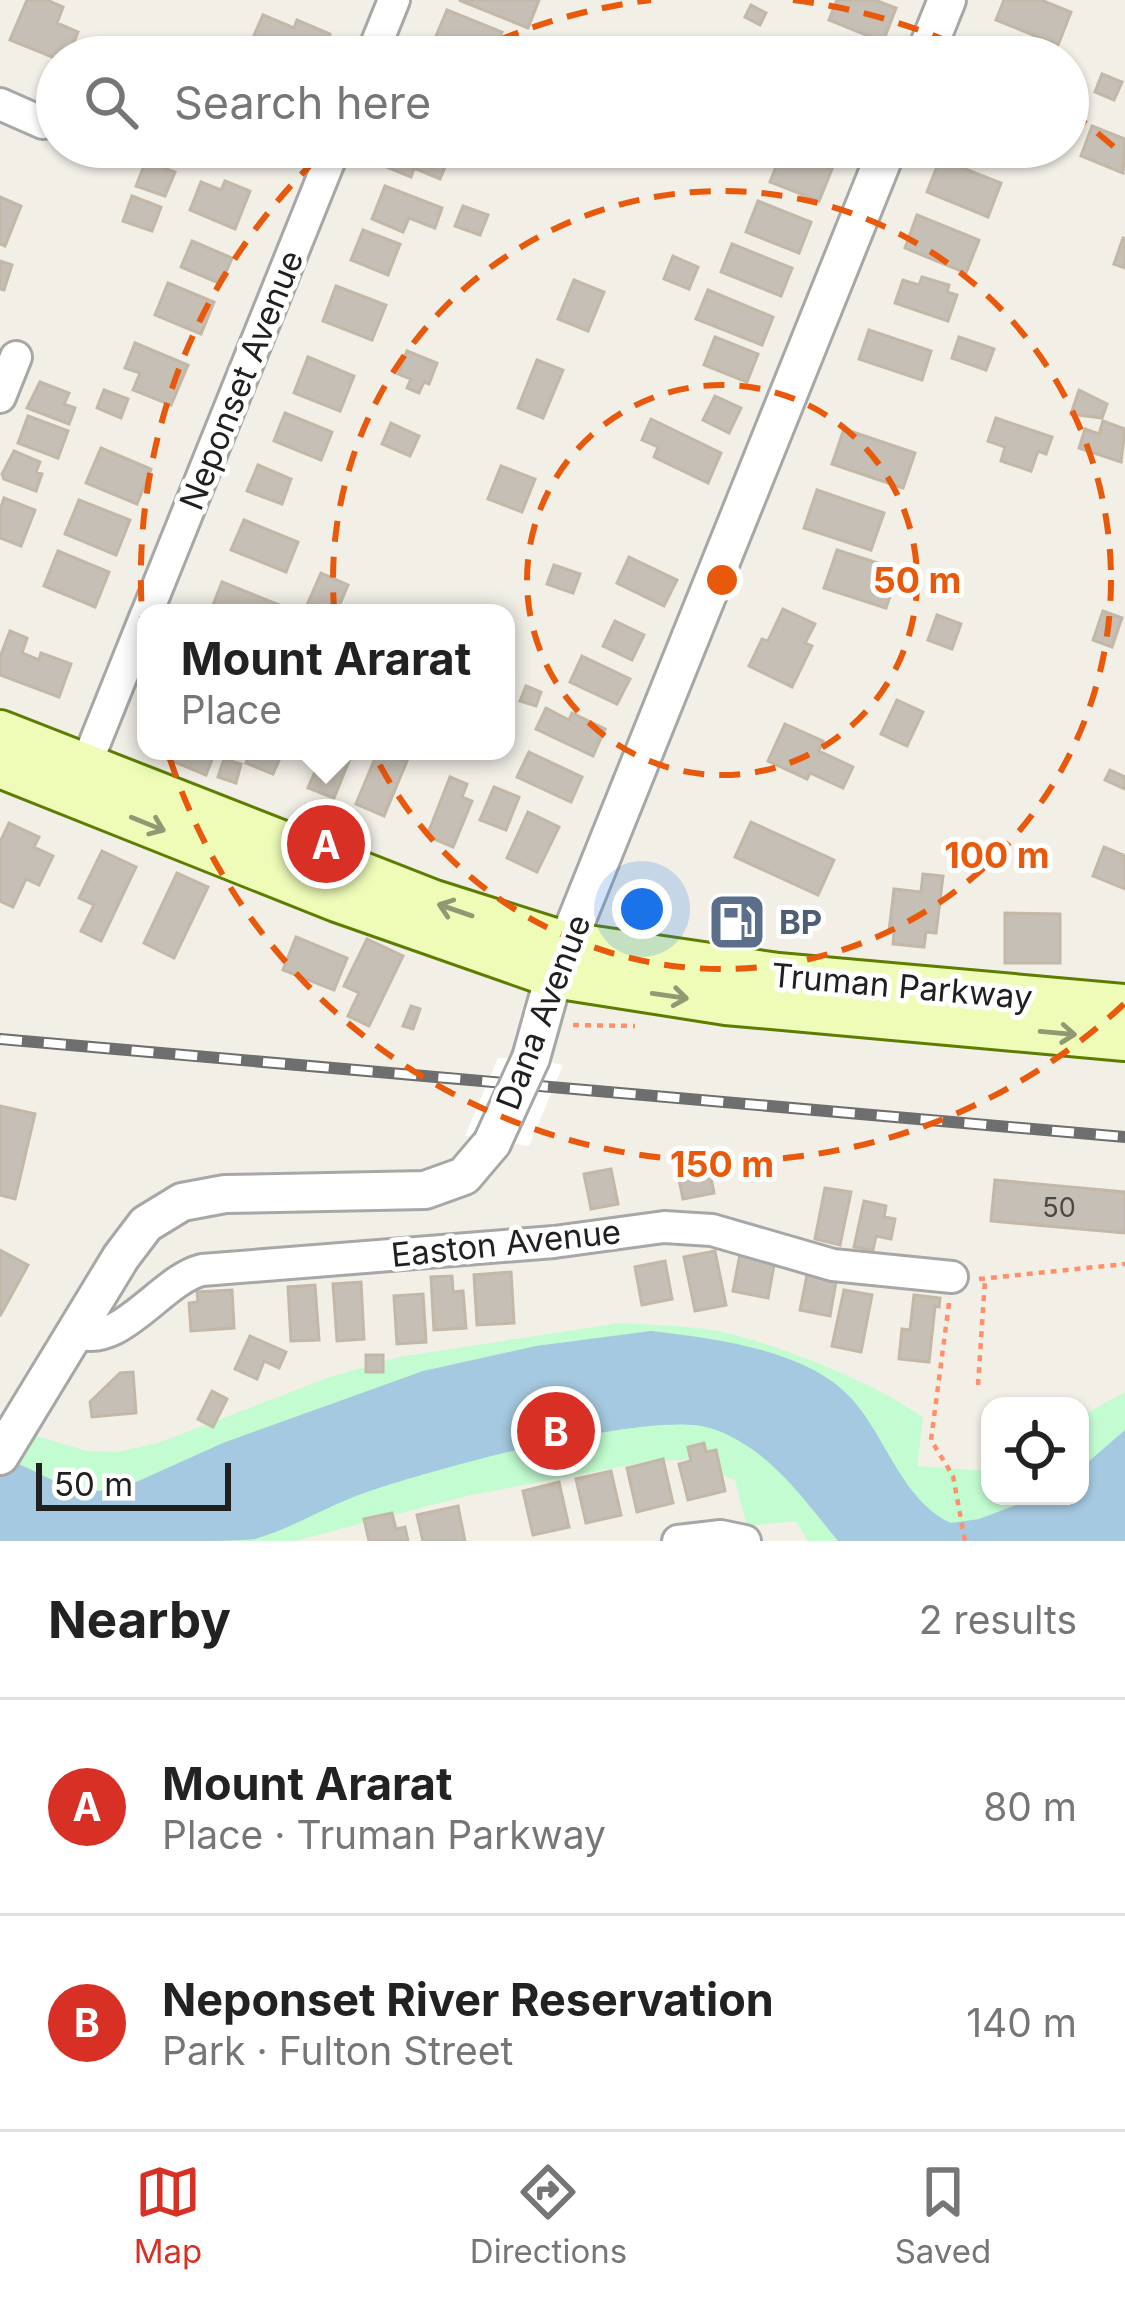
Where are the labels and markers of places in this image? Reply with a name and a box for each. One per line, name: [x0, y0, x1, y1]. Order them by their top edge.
centre of rings: [701, 559, 743, 601]
pin: A: [287, 799, 365, 889]
fuel station icon: BP: [706, 891, 768, 953]
place label: BP: [779, 902, 822, 942]
pin: B: [517, 1386, 595, 1476]

